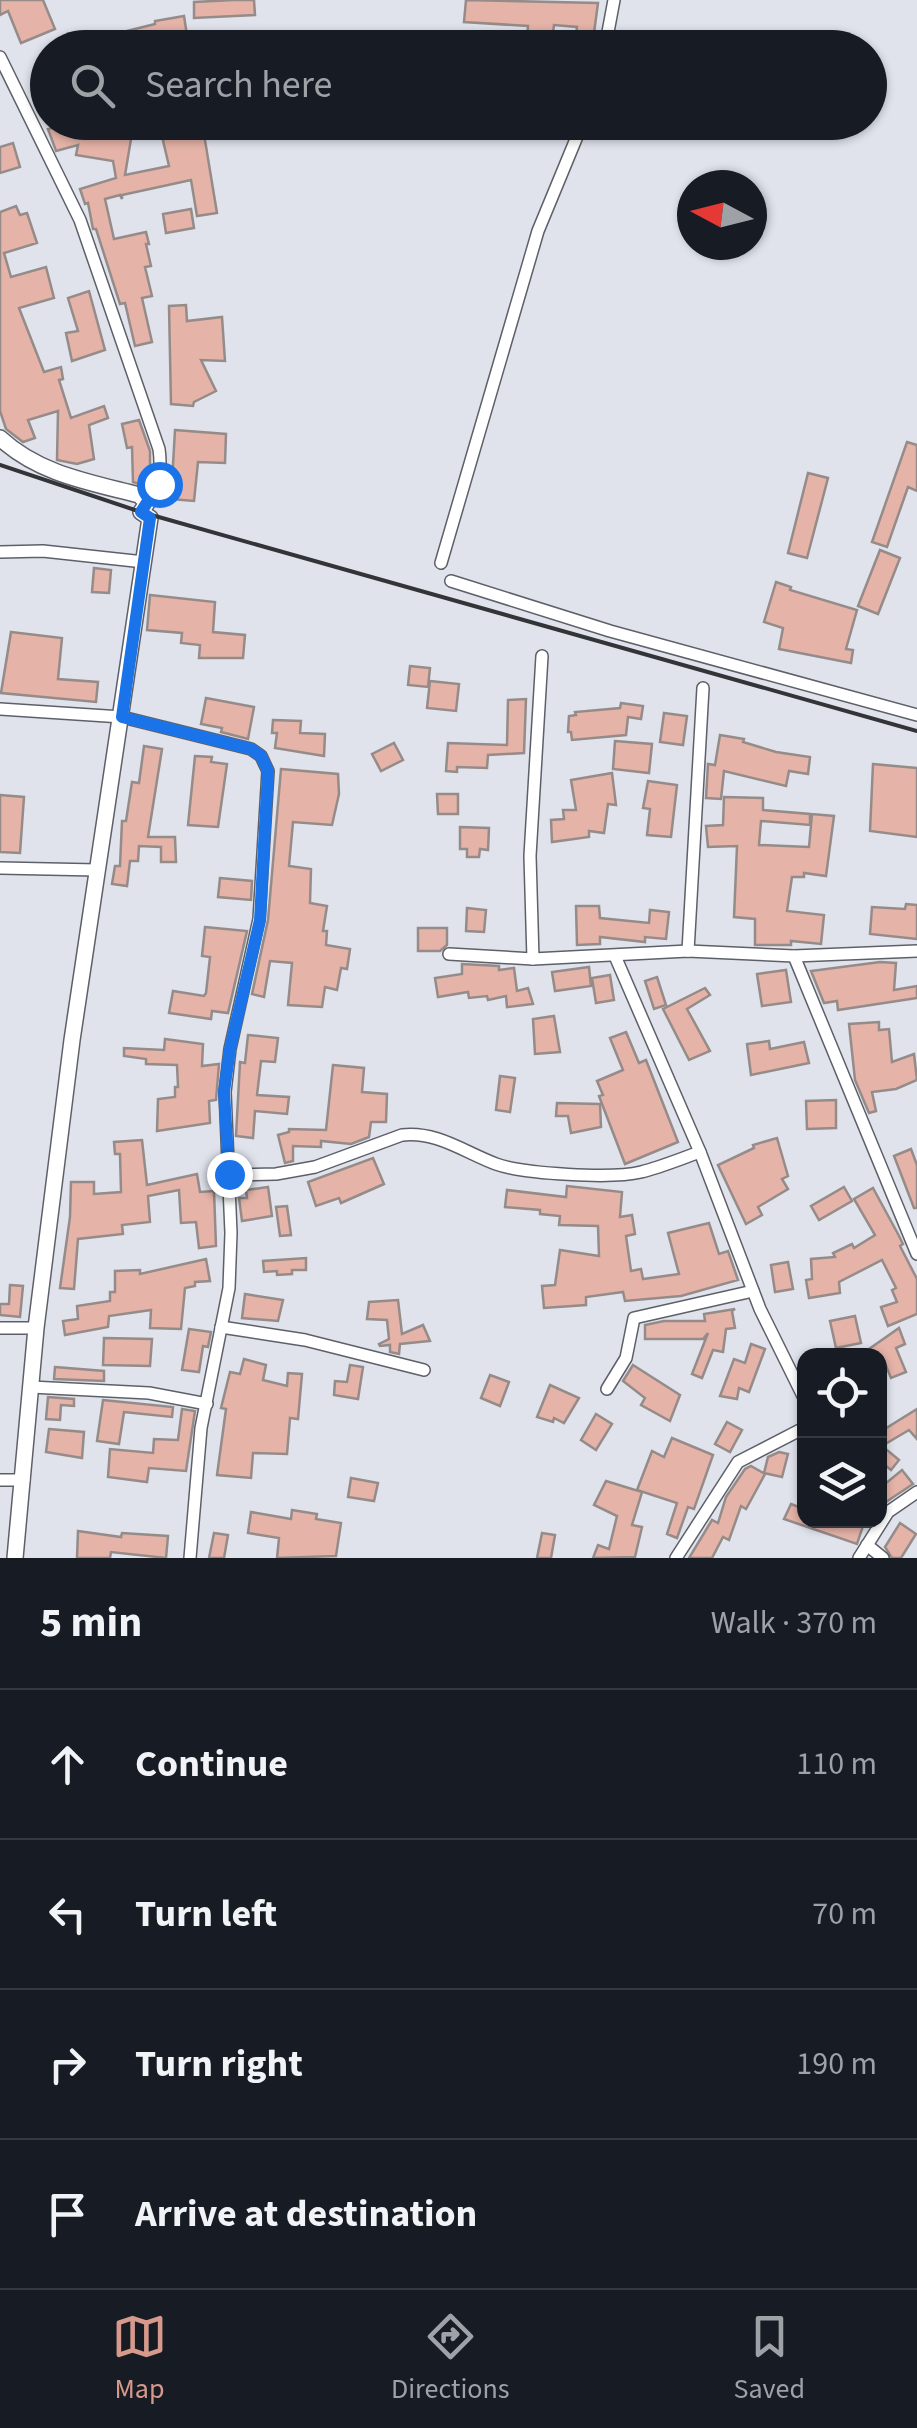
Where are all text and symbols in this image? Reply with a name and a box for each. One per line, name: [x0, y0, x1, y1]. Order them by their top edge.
search box: [30, 30, 887, 140]
icon: search: [65, 58, 120, 113]
text: Search here: [145, 58, 332, 112]
north arrow: [677, 170, 767, 260]
route start: [137, 462, 183, 508]
route end: [207, 1152, 253, 1198]
map controls: [797, 1348, 887, 1528]
button: locate: [797, 1348, 887, 1438]
button: layers: [797, 1438, 887, 1528]
text: 5 min: [40, 1593, 142, 1653]
text: Walk · 370 m: [711, 1600, 877, 1646]
icon: ahead: [40, 1737, 95, 1792]
text: Continue: [135, 1737, 288, 1791]
text: 110 m: [796, 1741, 877, 1787]
icon: left: [40, 1887, 95, 1942]
text: Turn left: [135, 1887, 277, 1941]
text: 70 m: [812, 1891, 877, 1937]
icon: right: [40, 2037, 95, 2092]
text: Turn right: [135, 2037, 303, 2091]
text: 190 m: [796, 2041, 877, 2087]
icon: arrive: [40, 2187, 95, 2242]
text: Arrive at destination: [135, 2187, 477, 2241]
tab: Map: [112, 2309, 167, 2409]
tab: Directions: [391, 2309, 510, 2409]
tab: Saved: [734, 2309, 805, 2409]

